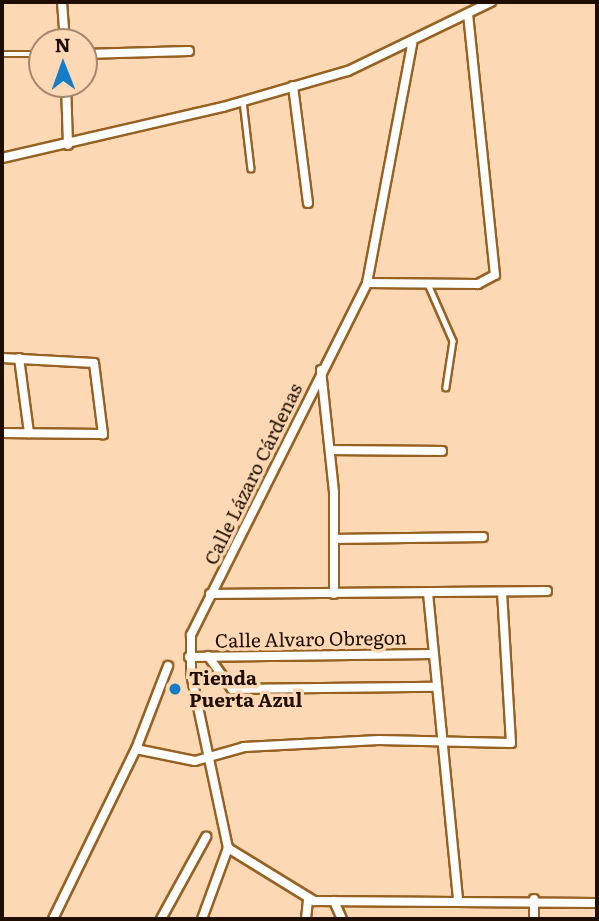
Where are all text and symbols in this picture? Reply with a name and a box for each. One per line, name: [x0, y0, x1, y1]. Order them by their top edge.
north arrow: [28, 28, 98, 98]
text: N: [54, 30, 71, 58]
street label: Calle Lázaro Cárdenas: [199, 380, 307, 568]
street label: Calle Alvaro Obregon: [215, 626, 407, 652]
place label: Tienda Puerta Azul: [189, 667, 302, 711]
marker: Tienda Puerta Azul: [167, 681, 183, 697]

